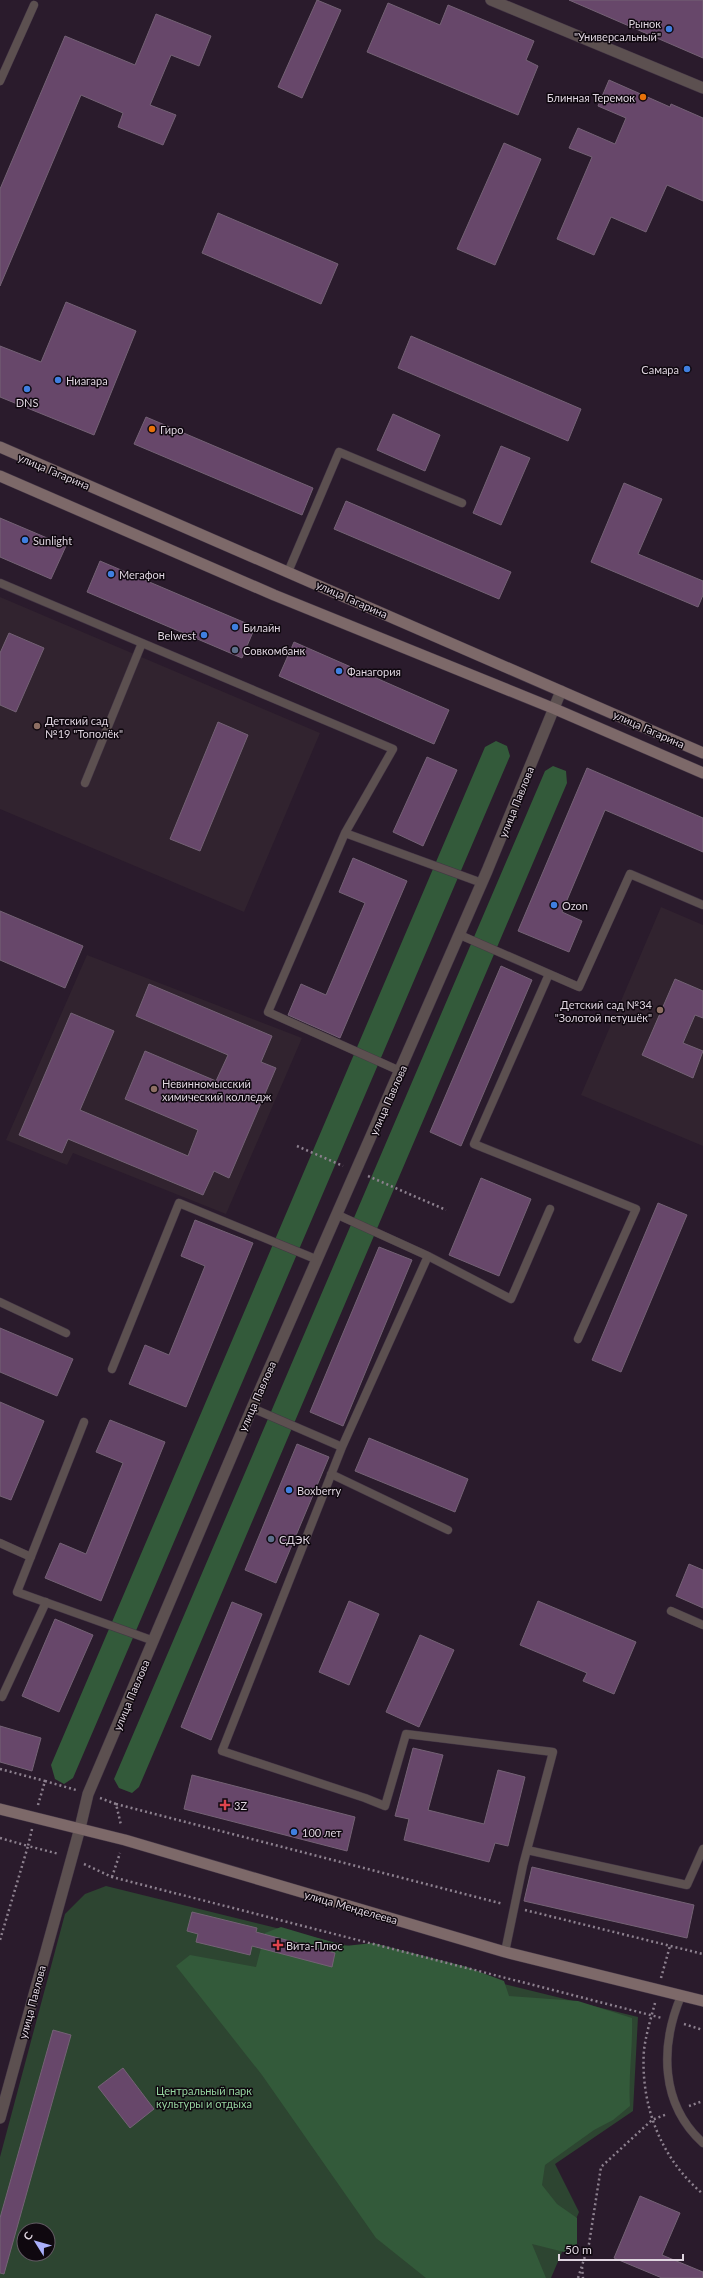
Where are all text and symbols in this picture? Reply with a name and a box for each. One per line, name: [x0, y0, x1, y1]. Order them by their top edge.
place label: Рынок "Универсальный": [574, 17, 661, 43]
marker: Рынок "Универсальный": [664, 24, 674, 34]
place label: Блинная Теремок: [547, 91, 635, 104]
marker: Блинная Теремок: [638, 92, 648, 102]
place label: Самара: [641, 363, 679, 376]
marker: Самара: [682, 364, 692, 374]
place label: Ниагара: [66, 374, 108, 387]
marker: Ниагара: [53, 375, 63, 385]
marker: DNS: [22, 384, 32, 394]
place label: DNS: [16, 396, 38, 409]
place label: Гиро: [160, 423, 183, 436]
marker: Гиро: [147, 424, 157, 434]
street label: улица Гагарина: [16, 450, 92, 492]
place label: Sunlight: [33, 534, 72, 547]
marker: Sunlight: [20, 535, 30, 545]
place label: Мегафон: [119, 568, 165, 581]
marker: Мегафон: [106, 569, 116, 579]
street label: улица Гагарина: [314, 577, 390, 621]
place label: Билайн: [243, 621, 280, 634]
marker: Билайн: [230, 622, 240, 632]
place label: Belwest: [157, 629, 196, 642]
marker: Belwest: [199, 630, 209, 640]
place label: Совкомбанк: [243, 644, 306, 657]
marker: Совкомбанк: [230, 645, 240, 655]
place label: Фанагория: [347, 665, 401, 678]
marker: Фанагория: [334, 666, 344, 676]
street label: улица Гагарина: [611, 707, 687, 751]
place label: Детский сад №19 "Тополёк": [45, 714, 123, 740]
marker: Детский сад №19 "Тополёк": [32, 721, 42, 731]
street label: улица Павлова: [496, 765, 536, 839]
place label: Ozon: [562, 899, 588, 912]
marker: Ozon: [549, 900, 559, 910]
place label: Детский сад №34 "Золотой петушёк": [555, 998, 653, 1024]
marker: Детский сад №34 "Золотой петушёк": [655, 1005, 665, 1015]
street label: улица Павлова: [367, 1063, 409, 1137]
place label: Невинномысский химический колледж: [162, 1077, 272, 1103]
marker: Невинномысский химический колледж: [149, 1084, 159, 1094]
street label: улица Павлова: [236, 1359, 278, 1433]
place label: Boxberry: [297, 1484, 341, 1497]
marker: Boxberry: [284, 1485, 294, 1495]
place label: СДЭК: [279, 1533, 310, 1546]
marker: СДЭК: [266, 1534, 276, 1544]
street label: улица Павлова: [110, 1658, 152, 1732]
marker: 3Z: [219, 1799, 231, 1811]
place label: 3Z: [234, 1799, 247, 1812]
place label: 100 лет: [302, 1826, 342, 1839]
marker: 100 лет: [289, 1827, 299, 1837]
street label: улица Менделеева: [303, 1887, 399, 1927]
place label: Вита-Плюс: [286, 1939, 343, 1952]
marker: Вита-Плюс: [273, 1940, 283, 1950]
street label: улица Павлова: [16, 1964, 48, 2040]
park label: Центральный парк культуры и отдыха: [156, 2084, 252, 2110]
north arrow: [16, 2222, 56, 2262]
text: С: [20, 2228, 35, 2243]
scale bar: [559, 2236, 683, 2262]
text: 50 m: [565, 2242, 592, 2257]

